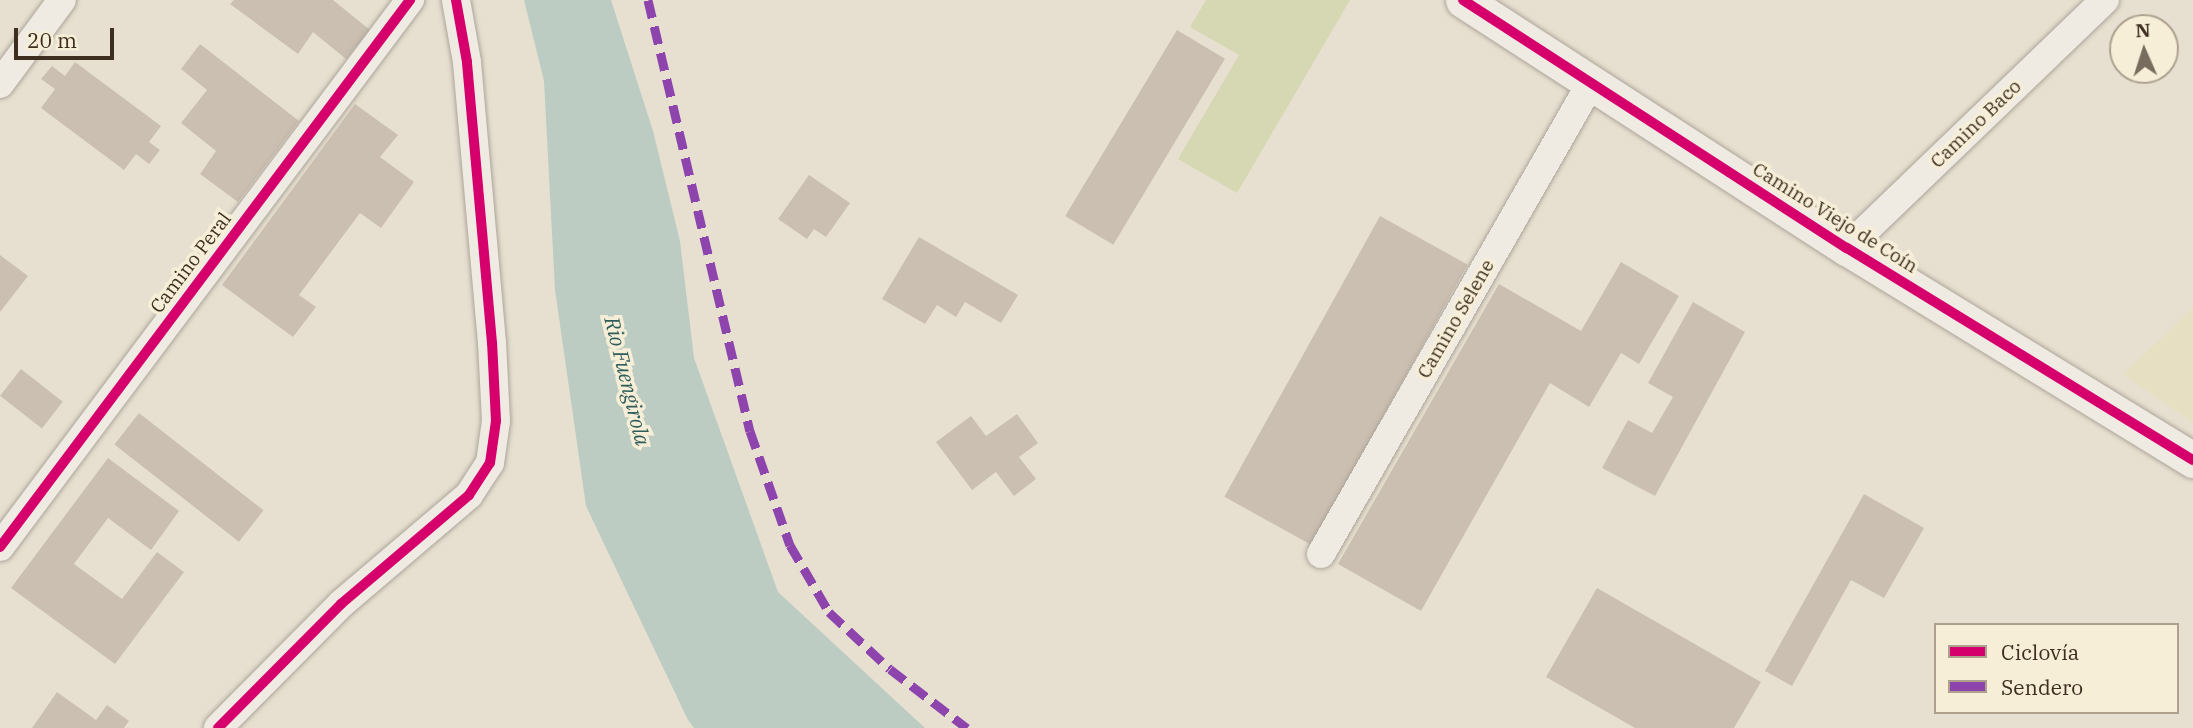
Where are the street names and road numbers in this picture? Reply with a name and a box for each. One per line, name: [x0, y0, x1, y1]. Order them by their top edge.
street label: Camino Baco: [1926, 75, 2026, 173]
street label: Camino Viejo de Coín: [1748, 158, 1922, 278]
street label: Camino Peral: [146, 208, 236, 318]
street label: Camino Selene: [1413, 256, 1499, 382]

